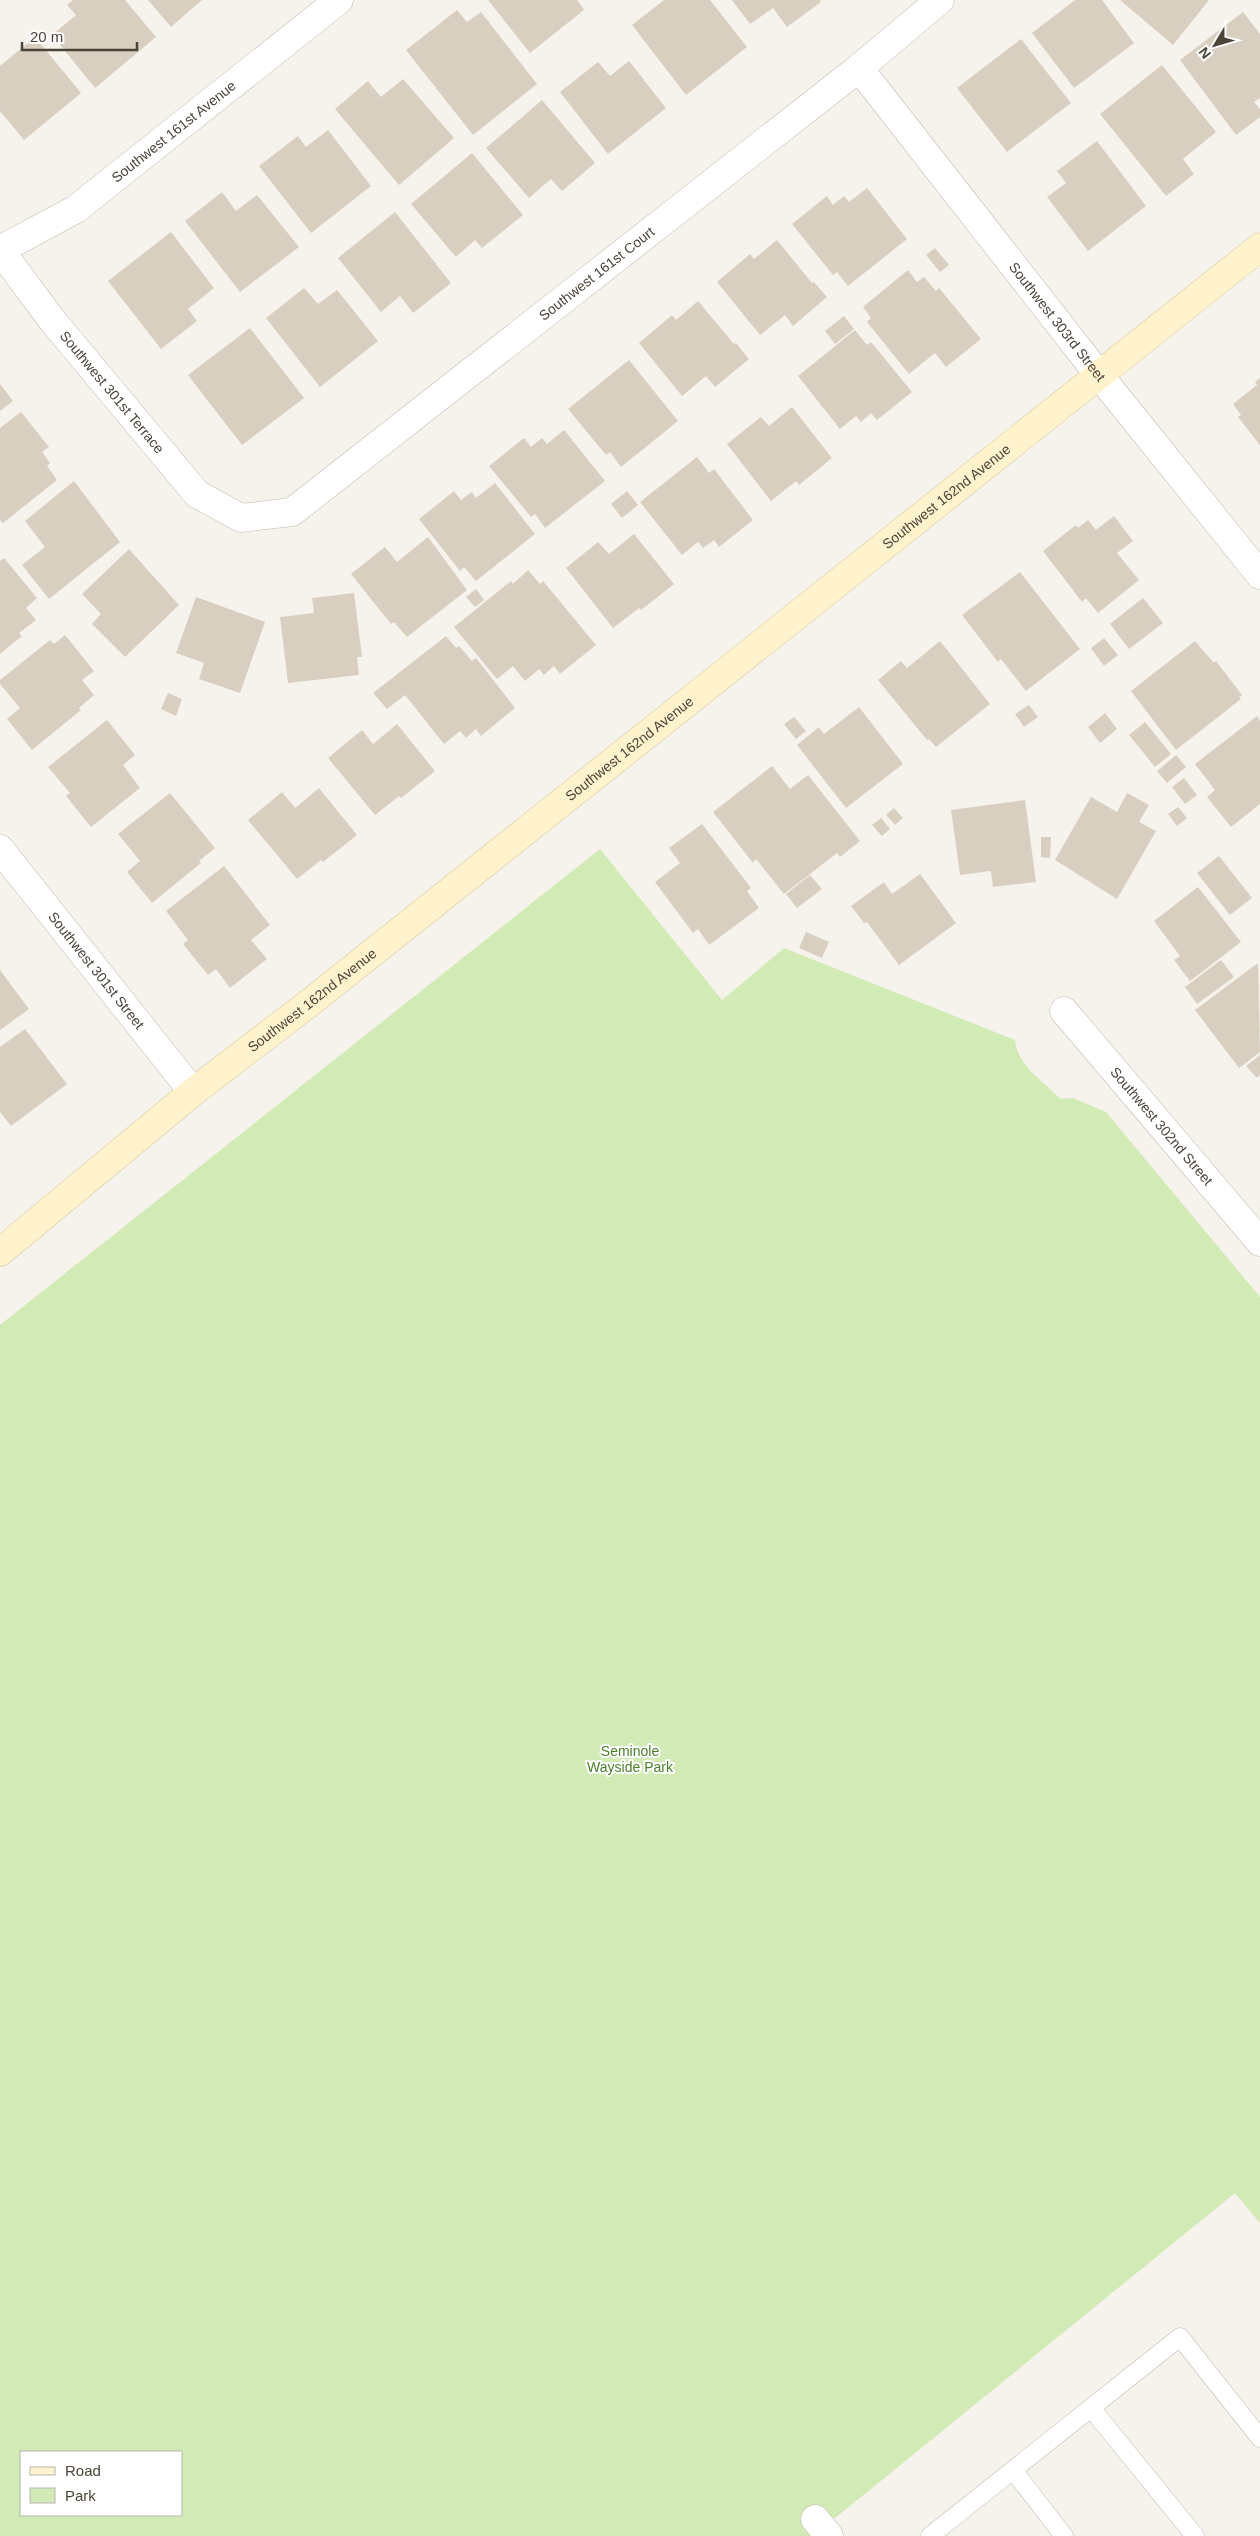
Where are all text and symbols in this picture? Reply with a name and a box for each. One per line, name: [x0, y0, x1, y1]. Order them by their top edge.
scale bar: [22, 20, 138, 52]
north arrow: [1190, 20, 1240, 70]
text: 20 m: [30, 28, 63, 45]
text: N: [1195, 44, 1214, 62]
street label: Southwest 161st Avenue: [108, 77, 239, 186]
street label: Southwest 161st Court: [536, 223, 657, 324]
street label: Southwest 303rd Street: [1006, 259, 1109, 384]
street label: Southwest 301st Terrace: [57, 328, 168, 456]
street label: Southwest 162nd Avenue: [879, 441, 1014, 552]
street label: Southwest 162nd Avenue: [562, 693, 697, 804]
street label: Southwest 301st Street: [45, 909, 148, 1032]
street label: Southwest 162nd Avenue: [244, 945, 380, 1055]
street label: Southwest 302nd Street: [1107, 1064, 1216, 1188]
park label: Seminole Wayside Park: [587, 1743, 674, 1775]
legend: [20, 2451, 182, 2516]
text: Road: [65, 2462, 101, 2479]
text: Park: [65, 2487, 96, 2504]

